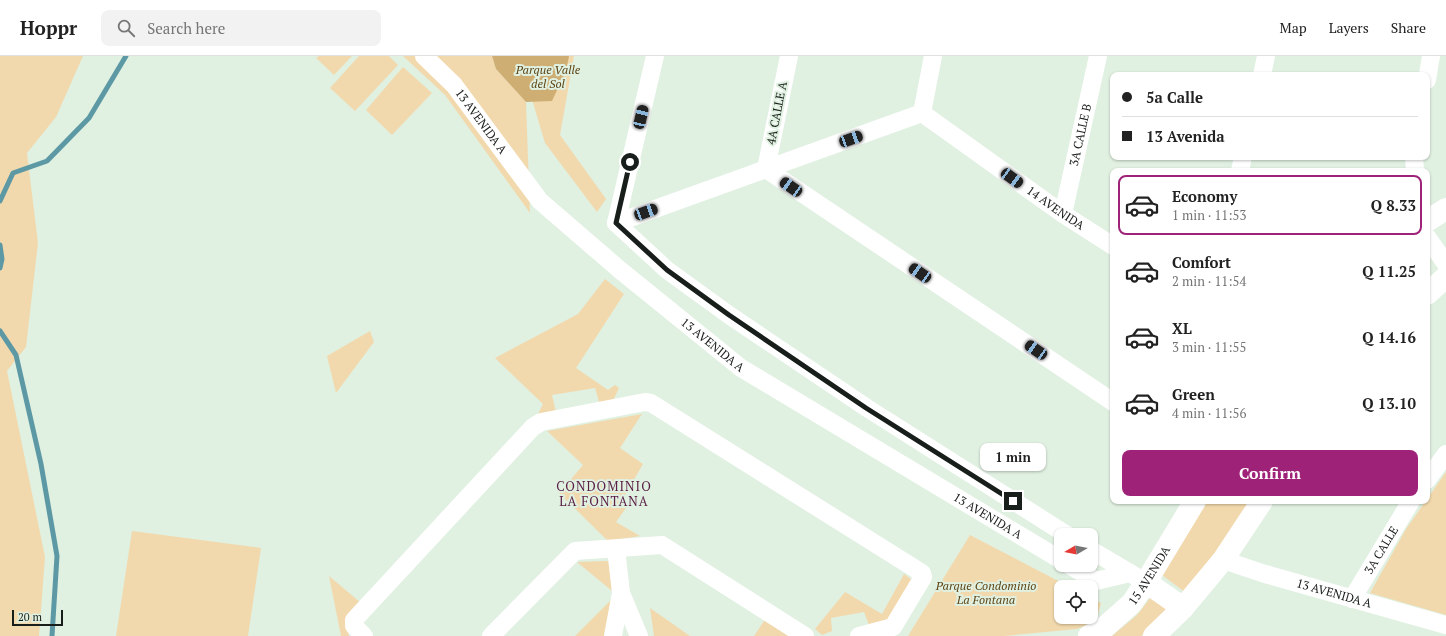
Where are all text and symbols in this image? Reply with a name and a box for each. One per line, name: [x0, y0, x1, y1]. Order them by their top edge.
search box: [101, 10, 381, 46]
text: Hoppr: [20, 15, 77, 40]
icon: search: [115, 17, 137, 39]
text: Search here: [147, 18, 225, 38]
text: Map: [1280, 18, 1307, 37]
text: Layers: [1329, 18, 1369, 37]
text: Share: [1391, 18, 1426, 37]
park label: Parque Valle del Sol: [515, 62, 581, 91]
street label: 4A CALLE A: [763, 79, 790, 146]
street label: 13 AVENIDA A: [452, 85, 511, 157]
text: 5a Calle: [1146, 87, 1203, 107]
street label: 3A CALLE B: [1066, 102, 1094, 167]
car: [632, 104, 650, 130]
text: 13 Avenida: [1146, 126, 1225, 146]
car: [838, 129, 864, 149]
route start: [621, 153, 639, 171]
car: [999, 166, 1025, 190]
car: [778, 175, 804, 199]
street label: 14 AVENIDA: [1024, 183, 1088, 233]
text: Economy: [1172, 186, 1237, 206]
icon: car: [1124, 187, 1160, 223]
text: Q 8.33: [1371, 195, 1416, 215]
car: [633, 202, 659, 222]
text: 1 min · 11:53: [1172, 206, 1246, 224]
text: Comfort: [1172, 252, 1231, 272]
icon: car: [1124, 253, 1160, 289]
car: [907, 261, 933, 285]
text: Q 11.25: [1362, 261, 1416, 281]
text: 2 min · 11:54: [1172, 272, 1246, 290]
street label: 13 AVENIDA A: [678, 314, 748, 375]
text: XL: [1172, 318, 1192, 338]
icon: car: [1124, 319, 1160, 355]
text: Q 14.16: [1362, 327, 1416, 347]
car: [1023, 338, 1049, 362]
text: 3 min · 11:55: [1172, 338, 1246, 356]
text: Green: [1172, 384, 1215, 404]
icon: car: [1124, 385, 1160, 421]
text: Q 13.10: [1362, 393, 1416, 413]
text: 4 min · 11:56: [1172, 404, 1246, 422]
callout: 1 min: [980, 443, 1046, 471]
text: 1 min: [995, 448, 1031, 466]
button: Confirm: [1122, 450, 1418, 496]
district label: CONDOMINIO LA FONTANA: [556, 477, 652, 510]
street label: 13 AVENIDA A: [951, 489, 1026, 542]
route end: [1004, 492, 1022, 510]
street label: 3A CALLE: [1361, 523, 1401, 577]
north arrow: [1054, 528, 1098, 572]
map controls: [1054, 528, 1098, 624]
street label: 15 AVENIDA: [1125, 542, 1173, 608]
street label: 13 AVENIDA A: [1295, 575, 1374, 611]
park label: Parque Condominio La Fontana: [935, 578, 1036, 607]
button: locate: [1054, 580, 1098, 624]
scale bar: [12, 608, 63, 627]
text: 20 m: [18, 610, 42, 624]

